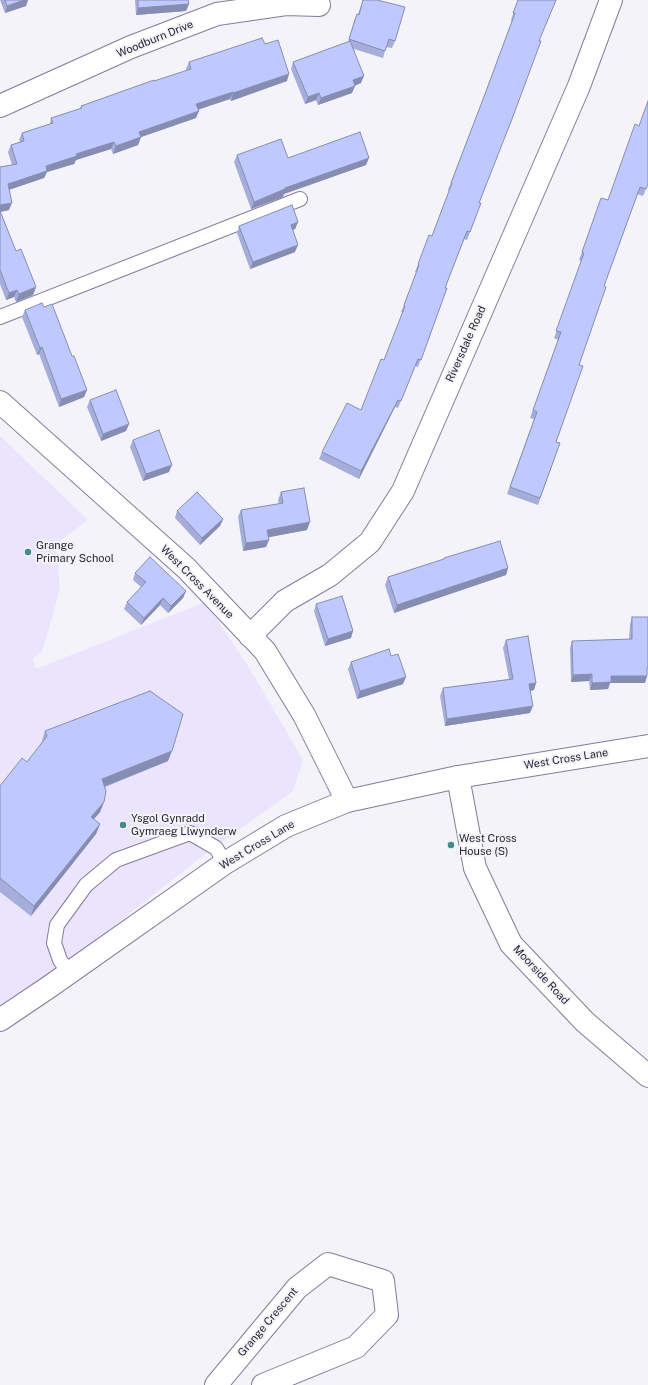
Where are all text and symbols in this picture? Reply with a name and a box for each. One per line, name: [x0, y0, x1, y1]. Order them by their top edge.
street label: Woodburn Drive: [115, 18, 195, 60]
street label: Riversdale Road: [443, 304, 489, 384]
place label: Grange Primary School: [36, 539, 114, 565]
street label: West Cross Avenue: [158, 543, 236, 621]
marker: Grange Primary School: [23, 547, 33, 557]
street label: West Cross Lane: [523, 746, 609, 772]
place label: Ysgol Gynradd Gymraeg Llwynderw: [131, 812, 237, 838]
street label: West Cross Lane: [217, 817, 297, 873]
marker: Ysgol Gynradd Gymraeg Llwynderw: [118, 820, 128, 830]
place label: West Cross House (S): [459, 832, 517, 858]
marker: West Cross House (S): [446, 840, 456, 850]
street label: Moorside Road: [510, 943, 572, 1007]
street label: Grange Crescent: [235, 1285, 301, 1359]

